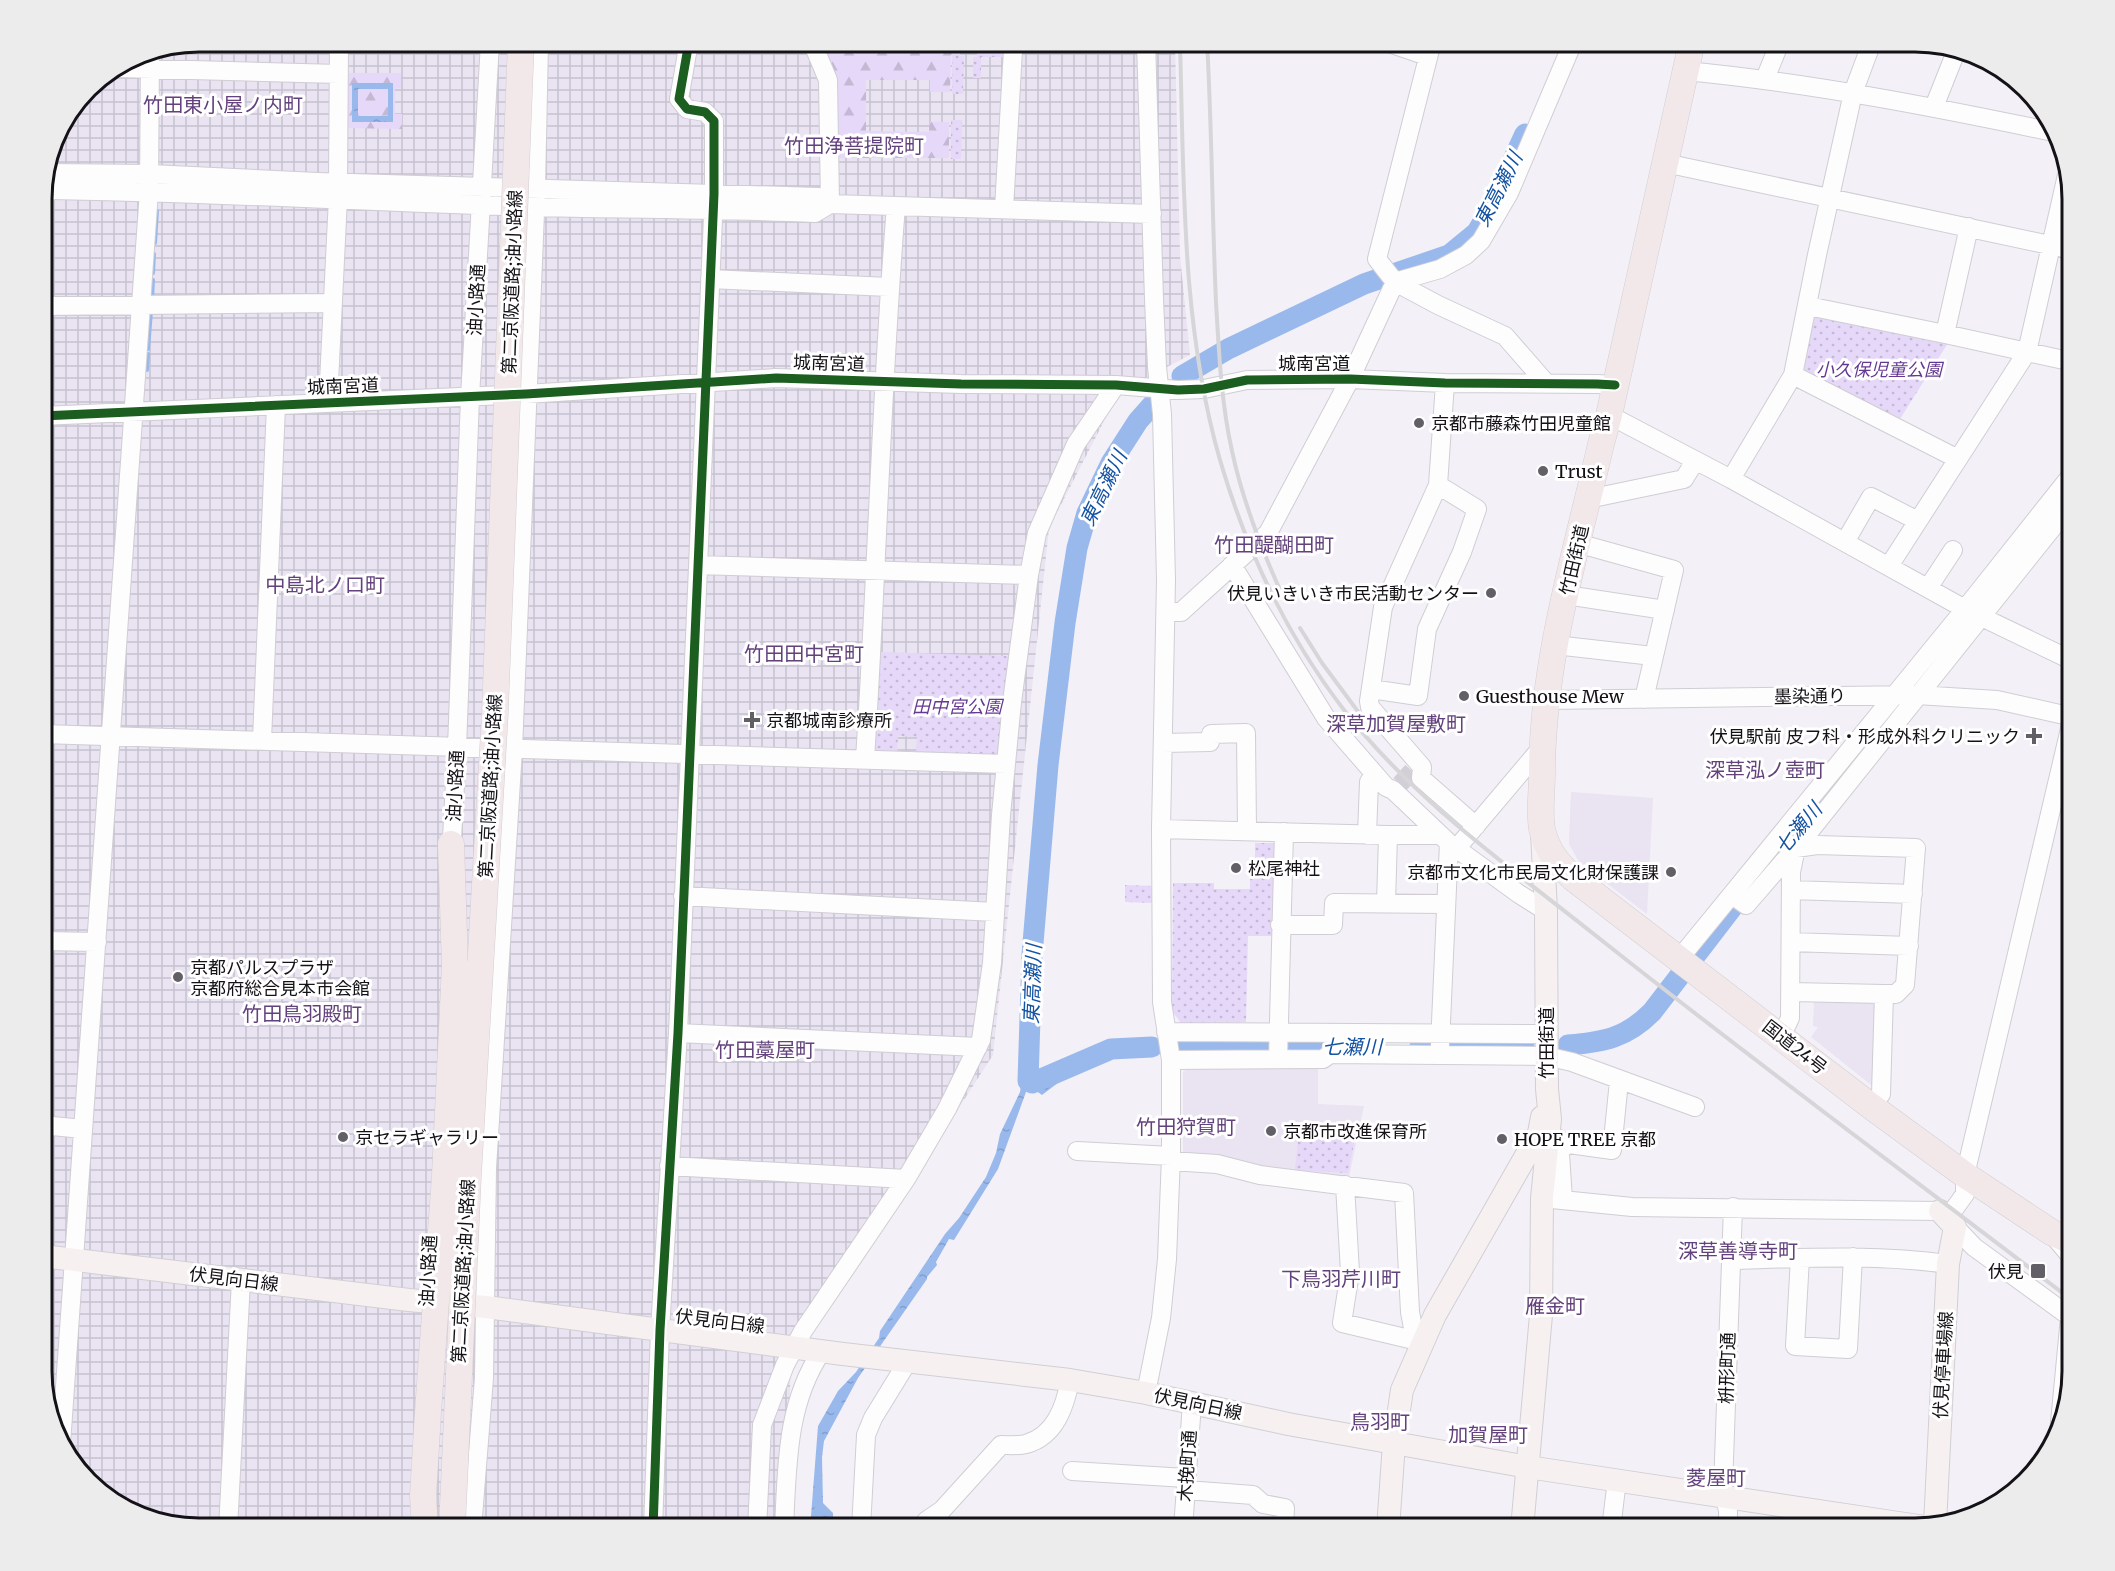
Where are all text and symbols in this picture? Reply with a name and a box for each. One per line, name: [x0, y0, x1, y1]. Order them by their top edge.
district label: 竹田東小屋ノ内町: [143, 92, 303, 117]
district label: 竹田浄菩提院町: [784, 133, 924, 158]
water label: 東高瀬川: [1469, 146, 1528, 230]
street label: 第二京阪道路;油小路線: [497, 189, 527, 375]
street label: 油小路通: [463, 263, 489, 337]
street label: 城南宮道: [793, 350, 865, 376]
street label: 城南宮道: [1278, 352, 1350, 375]
park label: 小久保児童公園: [1816, 358, 1945, 381]
street label: 城南宮道: [307, 373, 379, 399]
place label: 京都市藤森竹田児童館: [1431, 412, 1611, 435]
marker: 京都市藤森竹田児童館: [1412, 416, 1426, 430]
water label: 東高瀬川: [1074, 445, 1133, 529]
place label: Trust: [1555, 460, 1603, 483]
marker: Trust: [1536, 464, 1550, 478]
street label: 竹田街道: [1555, 522, 1593, 598]
district label: 竹田醍醐田町: [1214, 532, 1334, 557]
district label: 中島北ノ口町: [265, 572, 385, 597]
place label: 伏見いきいき市民活動センター: [1227, 582, 1479, 605]
marker: 伏見いきいき市民活動センター: [1484, 586, 1498, 600]
district label: 竹田田中宮町: [744, 641, 864, 666]
street label: 墨染通り: [1774, 684, 1846, 708]
place label: Guesthouse Mew: [1476, 685, 1625, 708]
marker: Guesthouse Mew: [1457, 689, 1471, 703]
street label: 第二京阪道路;油小路線: [474, 693, 506, 879]
park label: 田中宮公園: [912, 695, 1005, 718]
place label: 京都城南診療所: [766, 709, 892, 732]
marker: 京都城南診療所: [743, 711, 761, 729]
district label: 深草加賀屋敷町: [1326, 711, 1466, 736]
place label: 伏見駅前 皮フ科・形成外科クリニック: [1710, 725, 2020, 748]
marker: 伏見駅前 皮フ科・形成外科クリニック: [2025, 727, 2043, 745]
street label: 油小路通: [442, 749, 468, 823]
district label: 深草泓ノ壺町: [1705, 757, 1825, 782]
water label: 七瀬川: [1769, 795, 1828, 859]
place label: 松尾神社: [1248, 857, 1320, 880]
marker: 松尾神社: [1229, 861, 1243, 875]
place label: 京都市文化市民局文化財保護課: [1407, 861, 1659, 884]
marker: 京都市文化市民局文化財保護課: [1664, 865, 1678, 879]
water label: 東高瀬川: [1018, 942, 1046, 1024]
place label: 京都パルスプラザ 京都府総合見本市会館: [190, 956, 370, 1000]
marker: 京都パルスプラザ 京都府総合見本市会館: [171, 970, 185, 984]
district label: 竹田鳥羽殿町: [242, 1001, 362, 1026]
street label: 竹田街道: [1535, 1007, 1558, 1079]
street label: 国道24号: [1758, 1015, 1832, 1079]
water label: 七瀬川: [1322, 1034, 1384, 1059]
district label: 竹田藁屋町: [715, 1037, 815, 1062]
district label: 竹田狩賀町: [1136, 1114, 1236, 1139]
place label: 京都市改進保育所: [1283, 1120, 1427, 1143]
marker: 京都市改進保育所: [1264, 1124, 1278, 1138]
place label: 京セラギャラリー: [355, 1126, 499, 1149]
place label: HOPE TREE 京都: [1514, 1128, 1656, 1151]
marker: 京セラギャラリー: [336, 1130, 350, 1144]
marker: HOPE TREE 京都: [1495, 1132, 1509, 1146]
street label: 第二京阪道路;油小路線: [447, 1178, 479, 1364]
street label: 油小路通: [415, 1234, 441, 1308]
district label: 深草善導寺町: [1678, 1238, 1798, 1263]
place label: 伏見: [1988, 1260, 2024, 1283]
street label: 伏見向日線: [188, 1262, 280, 1296]
marker: 伏見: [2029, 1262, 2047, 1280]
district label: 下鳥羽芹川町: [1281, 1266, 1401, 1291]
district label: 雁金町: [1525, 1293, 1585, 1318]
street label: 伏見向日線: [674, 1304, 766, 1338]
street label: 伏見停車場線: [1929, 1310, 1957, 1420]
street label: 枡形町通: [1714, 1332, 1740, 1404]
street label: 伏見向日線: [1152, 1383, 1244, 1425]
district label: 鳥羽町: [1350, 1409, 1410, 1434]
district label: 加賀屋町: [1448, 1422, 1528, 1447]
street label: 木挽町通: [1173, 1429, 1201, 1503]
district label: 菱屋町: [1686, 1465, 1746, 1490]

